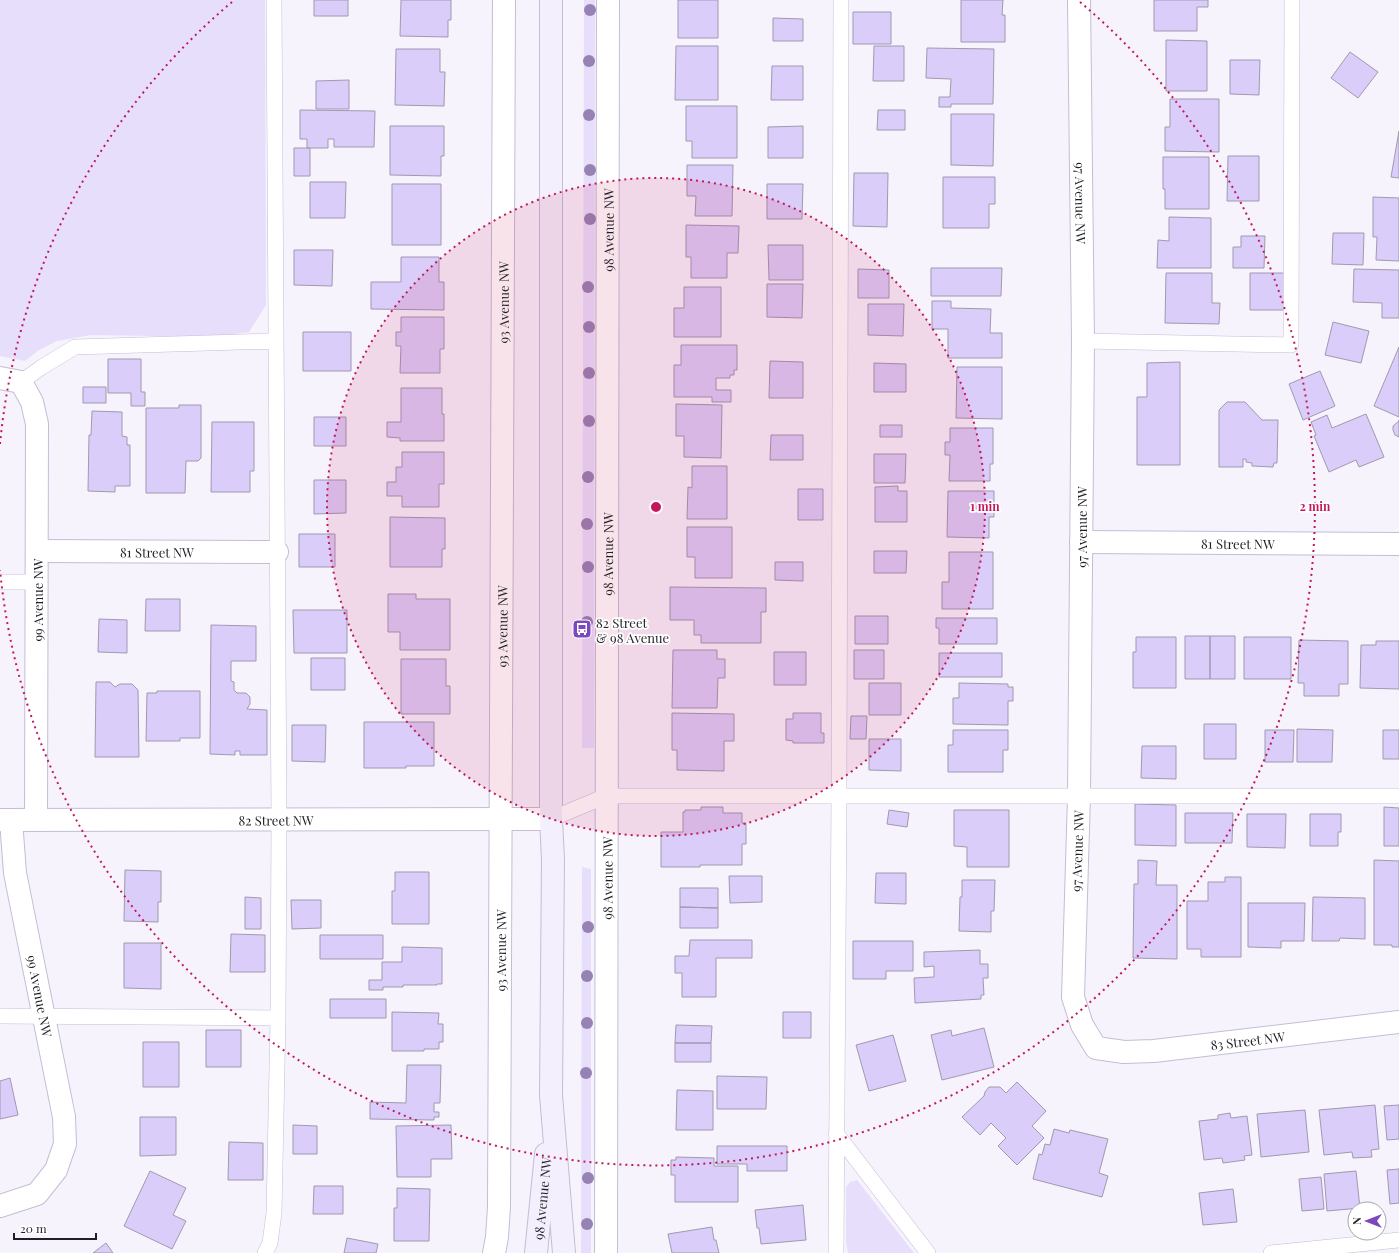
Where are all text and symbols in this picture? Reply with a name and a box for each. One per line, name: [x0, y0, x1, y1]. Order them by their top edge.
street label: 97 Avenue NW: [1072, 162, 1090, 244]
street label: 98 Avenue NW: [599, 188, 616, 272]
street label: 93 Avenue NW: [494, 261, 511, 344]
street label: 97 Avenue NW: [1073, 486, 1090, 568]
text: 1 min: [970, 498, 1000, 514]
text: 2 min: [1300, 498, 1331, 514]
centre of rings: [649, 500, 663, 514]
street label: 98 Avenue NW: [599, 512, 616, 596]
street label: 81 Street NW: [1201, 534, 1275, 552]
street label: 81 Street NW: [120, 543, 194, 560]
street label: 99 Avenue NW: [29, 558, 46, 642]
street label: 93 Avenue NW: [493, 585, 510, 668]
place label: 82 Street & 98 Avenue: [596, 614, 670, 646]
bus stop icon: 82 Street & 98 Avenue: [571, 618, 593, 640]
street label: 97 Avenue NW: [1067, 810, 1087, 892]
street label: 82 Street NW: [238, 811, 314, 828]
street label: 98 Avenue NW: [598, 836, 615, 920]
street label: 93 Avenue NW: [491, 909, 509, 992]
street label: 99 Avenue NW: [24, 954, 56, 1039]
street label: 83 Street NW: [1210, 1027, 1286, 1053]
street label: 98 Avenue NW: [529, 1156, 554, 1241]
north arrow: [1347, 1201, 1387, 1241]
scale bar: [14, 1215, 96, 1241]
text: N: [1349, 1217, 1364, 1225]
text: 20 m: [20, 1220, 47, 1236]

